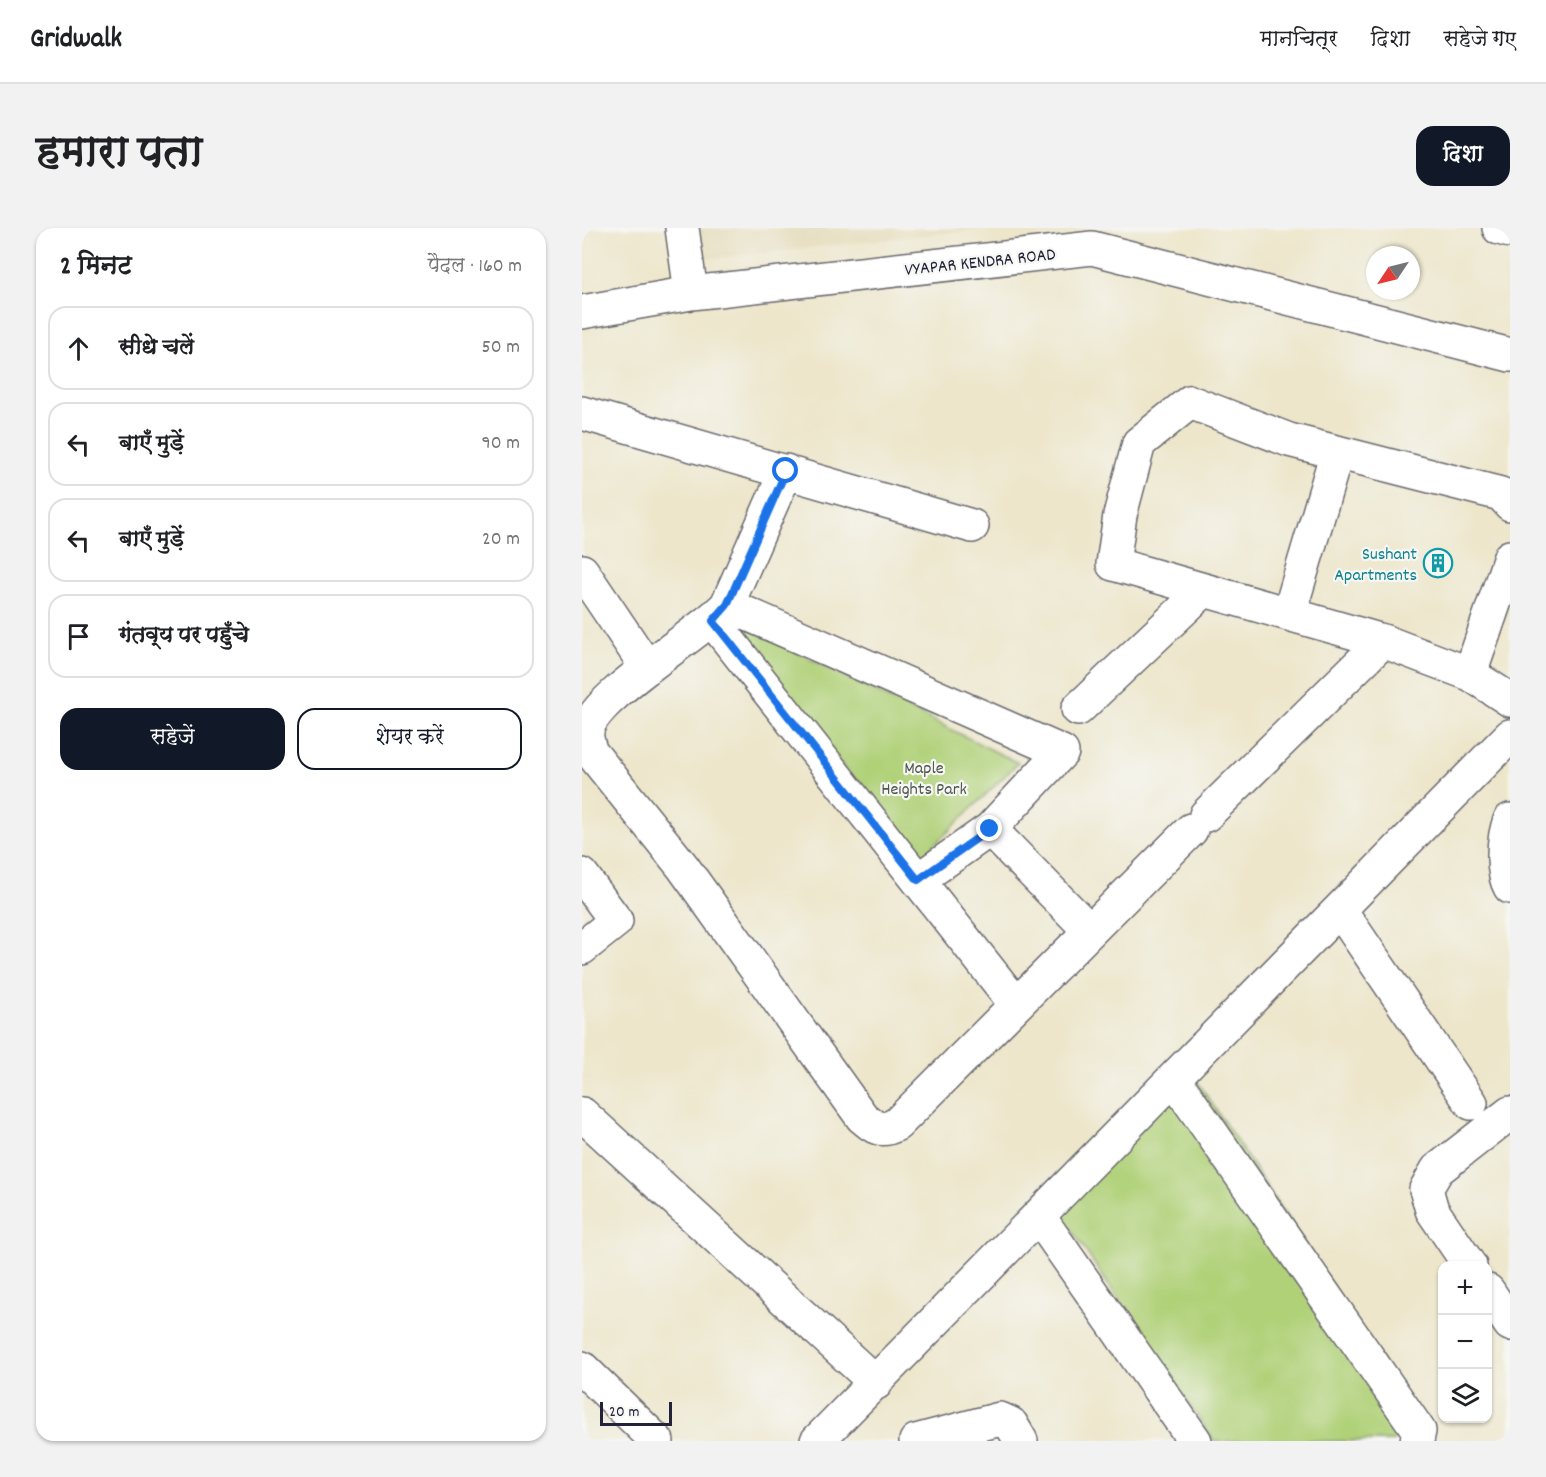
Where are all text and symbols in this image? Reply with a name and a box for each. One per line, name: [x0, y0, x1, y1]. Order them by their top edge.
text: Gridwalk: [30, 21, 122, 61]
text: मानचित्र: [1260, 26, 1337, 56]
text: दिशा: [1370, 26, 1410, 56]
text: सहेजे गए: [1443, 26, 1516, 56]
text: हमारा पता: [36, 126, 203, 186]
button: दिशा: [1416, 126, 1510, 186]
street label: VYAPAR KENDRA ROAD: [904, 243, 1057, 284]
north arrow: [1366, 246, 1420, 300]
text: 2 मिनट: [60, 249, 132, 286]
text: पैदल · 160 m: [428, 253, 522, 281]
icon: ahead: [62, 332, 95, 365]
text: सीधे चलें: [119, 333, 194, 364]
text: 50 m: [482, 334, 520, 362]
icon: left: [62, 428, 95, 461]
text: बाएँ मुड़ें: [119, 429, 184, 460]
text: 90 m: [482, 430, 520, 458]
route start: [772, 457, 798, 483]
icon: left: [62, 524, 95, 557]
text: बाएँ मुड़ें: [119, 525, 184, 556]
text: 20 m: [482, 526, 520, 554]
place label: Sushant Apartments: [1334, 543, 1417, 589]
building icon: Sushant Apartments: [1422, 547, 1454, 579]
icon: arrive: [62, 620, 95, 653]
text: गंतव्य पर पहुँचे: [119, 621, 249, 652]
button: सहेजें: [60, 708, 285, 770]
button: शेयर करें: [297, 708, 522, 770]
park label: Maple Heights Park: [881, 757, 967, 803]
route end: [976, 815, 1002, 841]
map controls: [1438, 1261, 1492, 1423]
button: +: [1438, 1261, 1492, 1315]
button: −: [1438, 1315, 1492, 1369]
button: layers: [1438, 1369, 1492, 1423]
scale bar: [600, 1399, 672, 1426]
text: 20 m: [609, 1401, 639, 1424]

